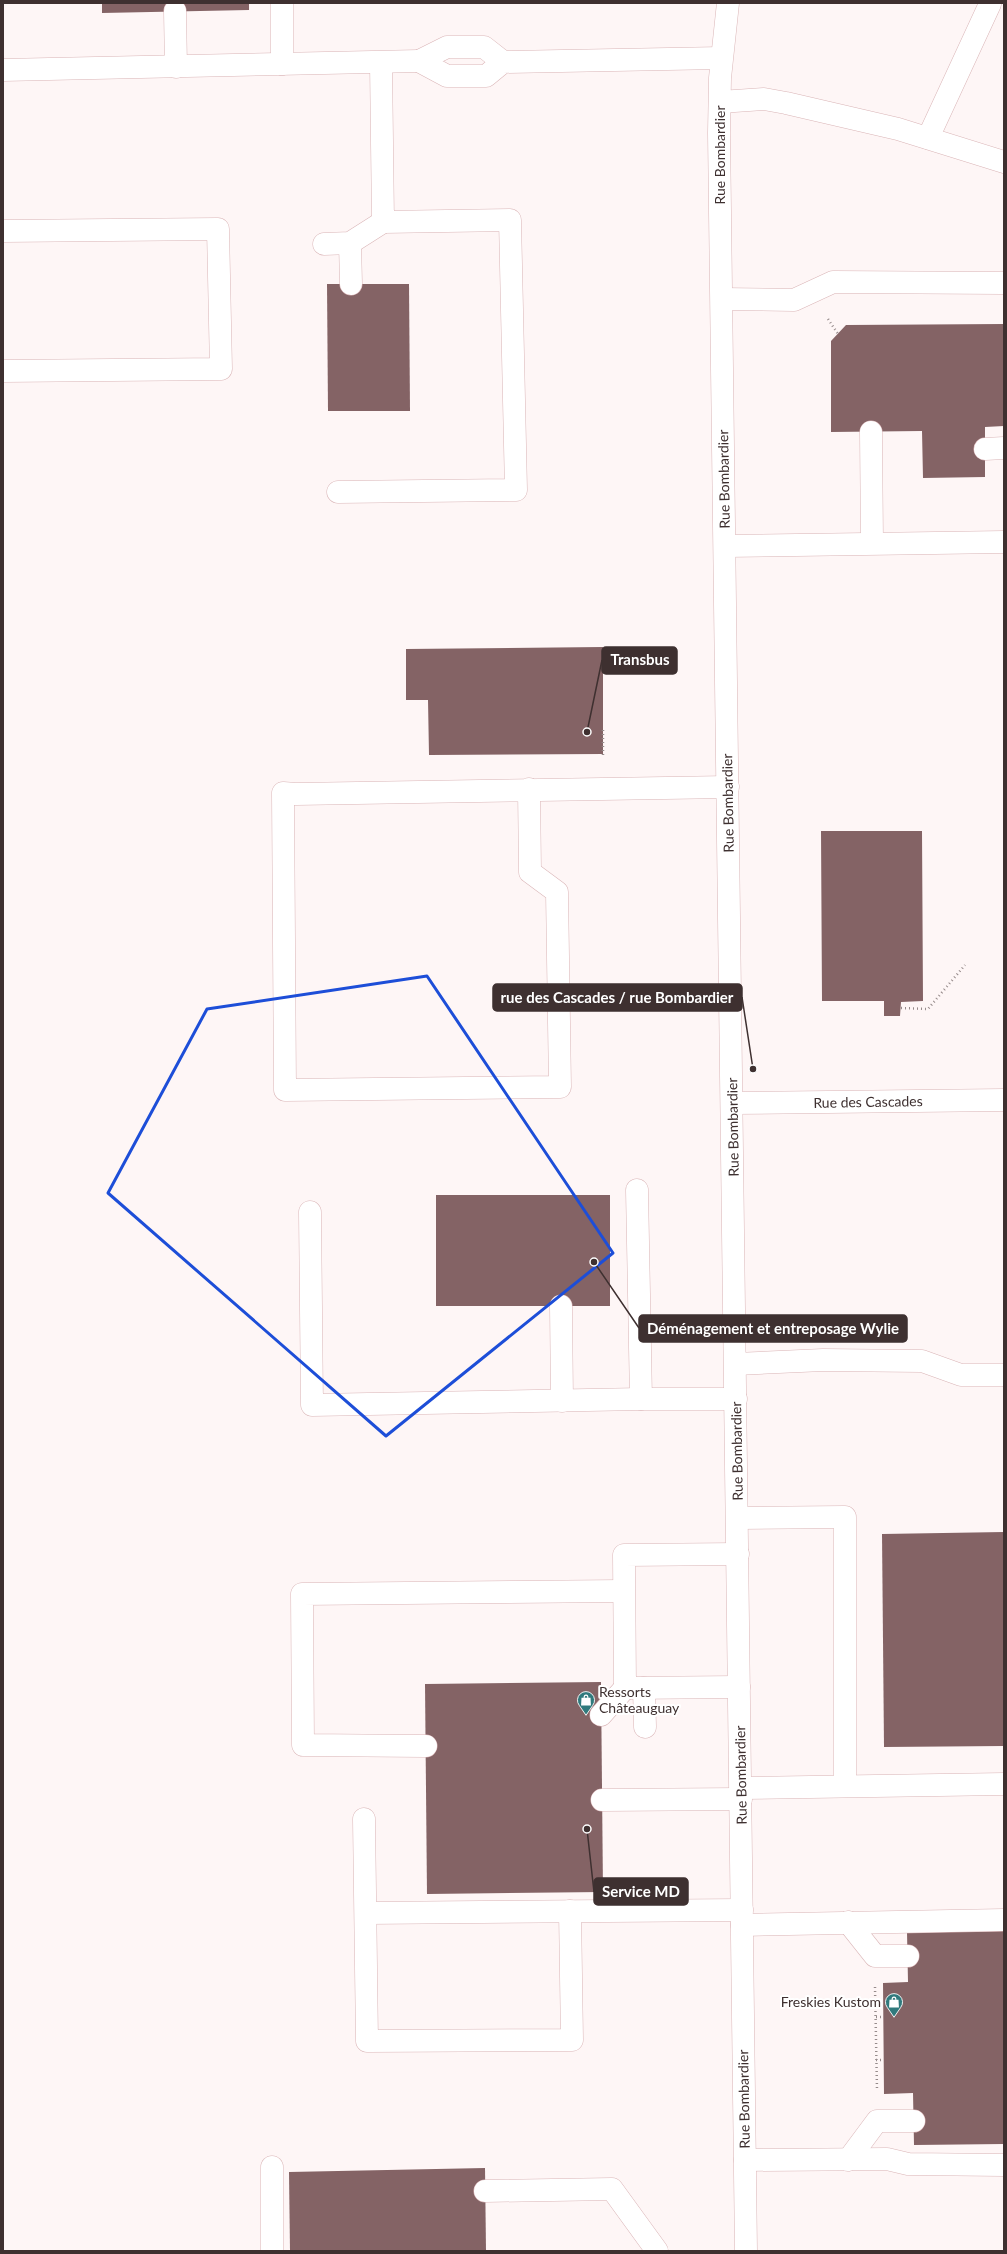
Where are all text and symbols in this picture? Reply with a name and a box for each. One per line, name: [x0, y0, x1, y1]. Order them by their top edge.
street label: Rue Bombardier: [711, 106, 728, 204]
street label: Rue Bombardier: [714, 429, 733, 529]
callout: Transbus: [602, 647, 677, 674]
text: Transbus: [610, 650, 670, 668]
street label: Rue Bombardier: [718, 753, 737, 853]
callout: rue des Cascades / rue Bombardier: [493, 984, 742, 1011]
text: rue des Cascades / rue Bombardier: [501, 988, 734, 1006]
street label: Rue Bombardier: [723, 1077, 742, 1177]
street label: Rue des Cascades: [813, 1092, 923, 1111]
callout: Déménagement et entreposage Wylie: [639, 1315, 907, 1342]
text: Déménagement et entreposage Wylie: [647, 1319, 899, 1337]
street label: Rue Bombardier: [727, 1401, 746, 1501]
place label: Ressorts Châteauguay: [599, 1683, 680, 1716]
shop icon: Ressorts Châteauguay: [576, 1690, 596, 1715]
street label: Rue Bombardier: [731, 1725, 750, 1825]
callout: Service MD: [594, 1878, 688, 1905]
text: Service MD: [602, 1882, 680, 1900]
shop icon: Freskies Kustom: [884, 1992, 904, 2017]
place label: Freskies Kustom: [781, 1993, 881, 2010]
street label: Rue Bombardier: [734, 2049, 753, 2149]

